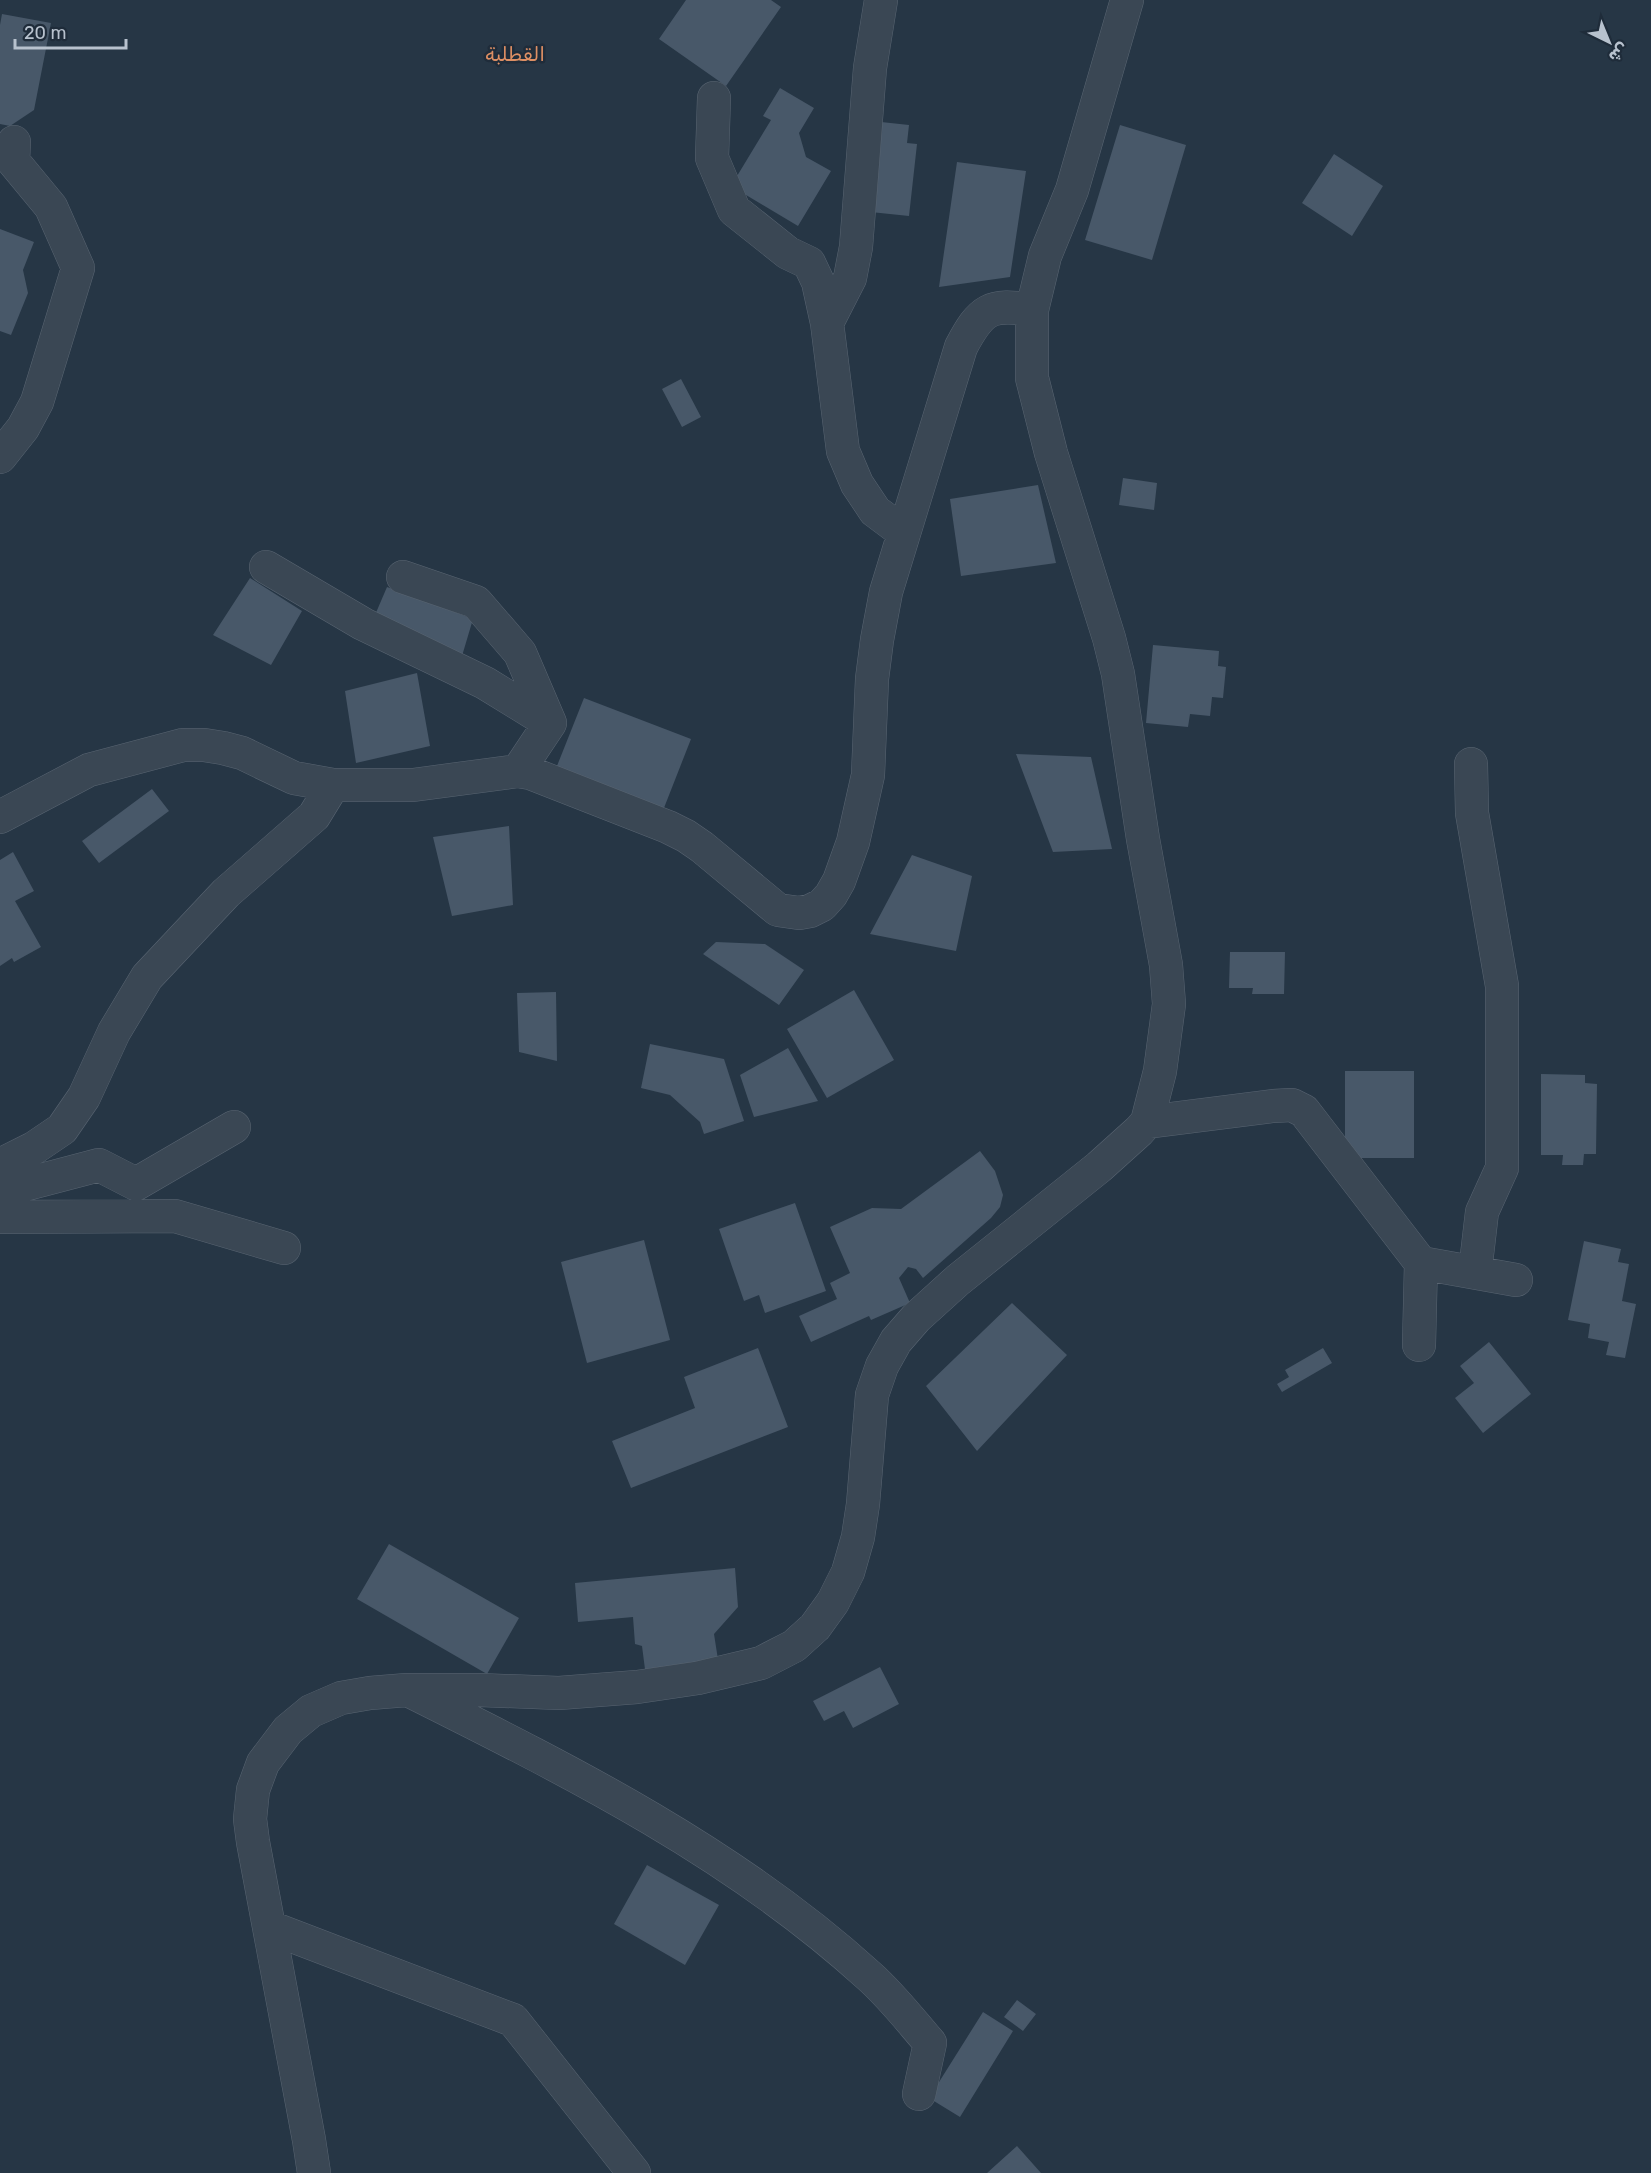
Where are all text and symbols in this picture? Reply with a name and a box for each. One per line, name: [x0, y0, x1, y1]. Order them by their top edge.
scale bar: [15, 12, 126, 50]
north arrow: [1579, 12, 1639, 72]
text: 20 m: [24, 22, 66, 44]
text: ش: [1605, 39, 1633, 66]
district label: القطلبة: [485, 42, 545, 66]

